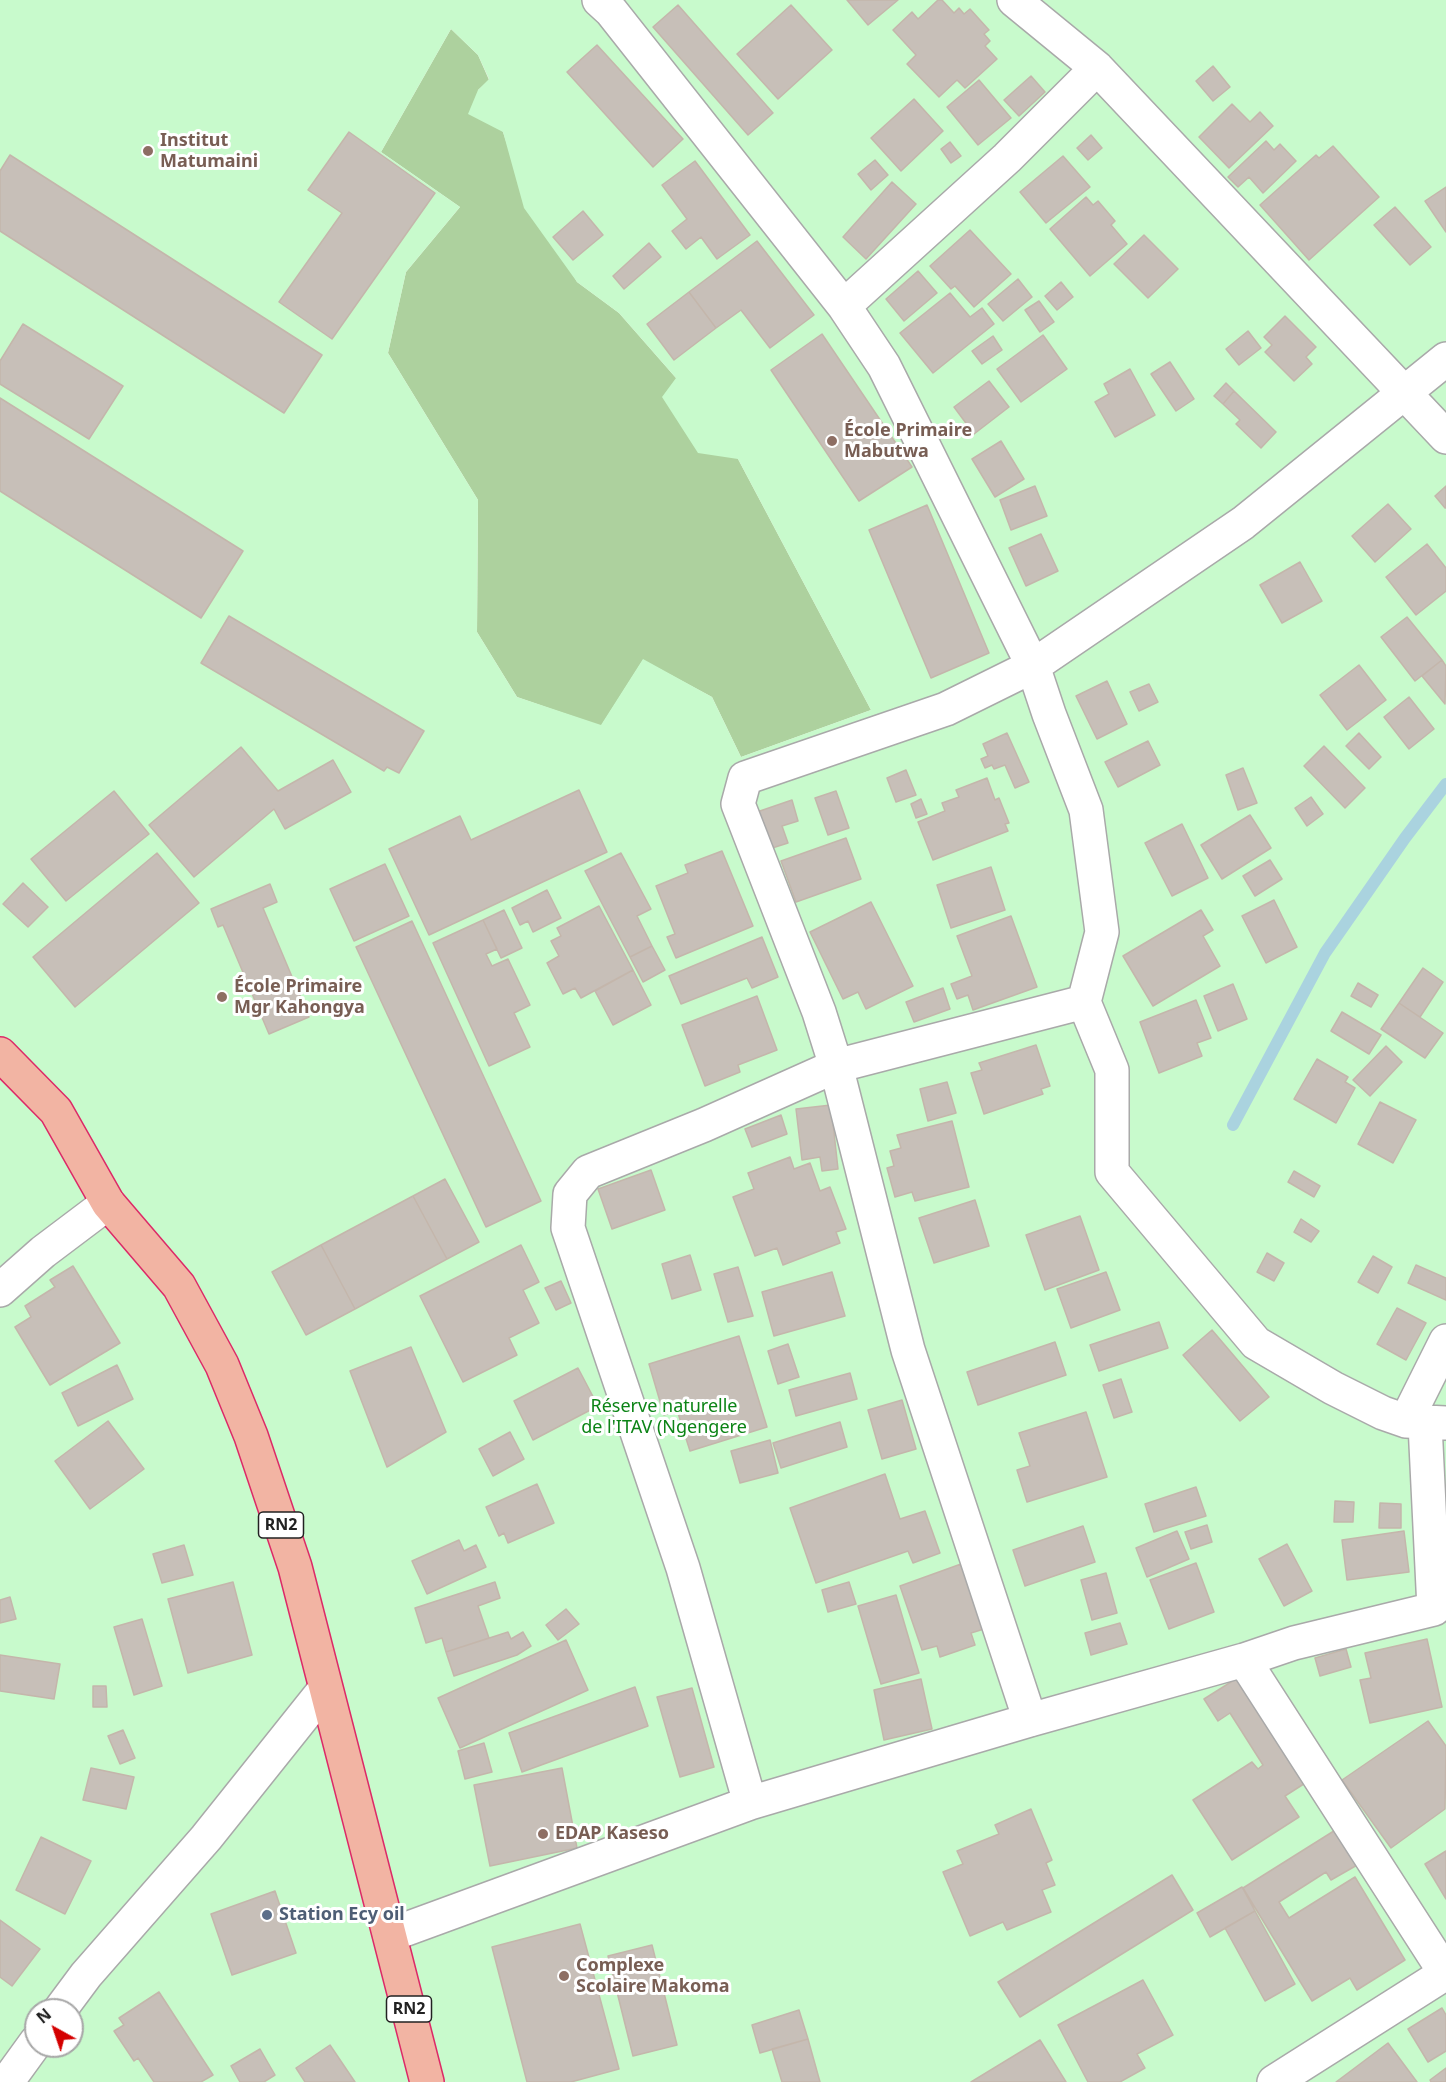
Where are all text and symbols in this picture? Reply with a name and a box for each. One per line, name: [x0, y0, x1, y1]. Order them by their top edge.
place label: Institut Matumaini: [160, 130, 258, 172]
marker: Institut Matumaini: [141, 144, 155, 158]
place label: École Primaire Mabutwa: [844, 420, 972, 462]
marker: École Primaire Mabutwa: [825, 434, 839, 448]
place label: École Primaire Mgr Kahongya: [234, 976, 365, 1018]
marker: École Primaire Mgr Kahongya: [215, 990, 229, 1004]
park label: Réserve naturelle de l'ITAV (Ngengere: [581, 1396, 747, 1438]
road number: RN2: [258, 1512, 304, 1538]
place label: EDAP Kaseso: [555, 1823, 669, 1845]
marker: EDAP Kaseso: [536, 1827, 550, 1841]
place label: Station Ecy oil: [279, 1904, 405, 1926]
marker: Station Ecy oil: [260, 1908, 274, 1922]
place label: Complexe Scolaire Makoma: [576, 1955, 730, 1998]
marker: Complexe Scolaire Makoma: [557, 1969, 571, 1983]
road number: RN2: [386, 1996, 432, 2022]
north arrow: [24, 1998, 84, 2058]
text: N: [32, 2003, 56, 2028]

